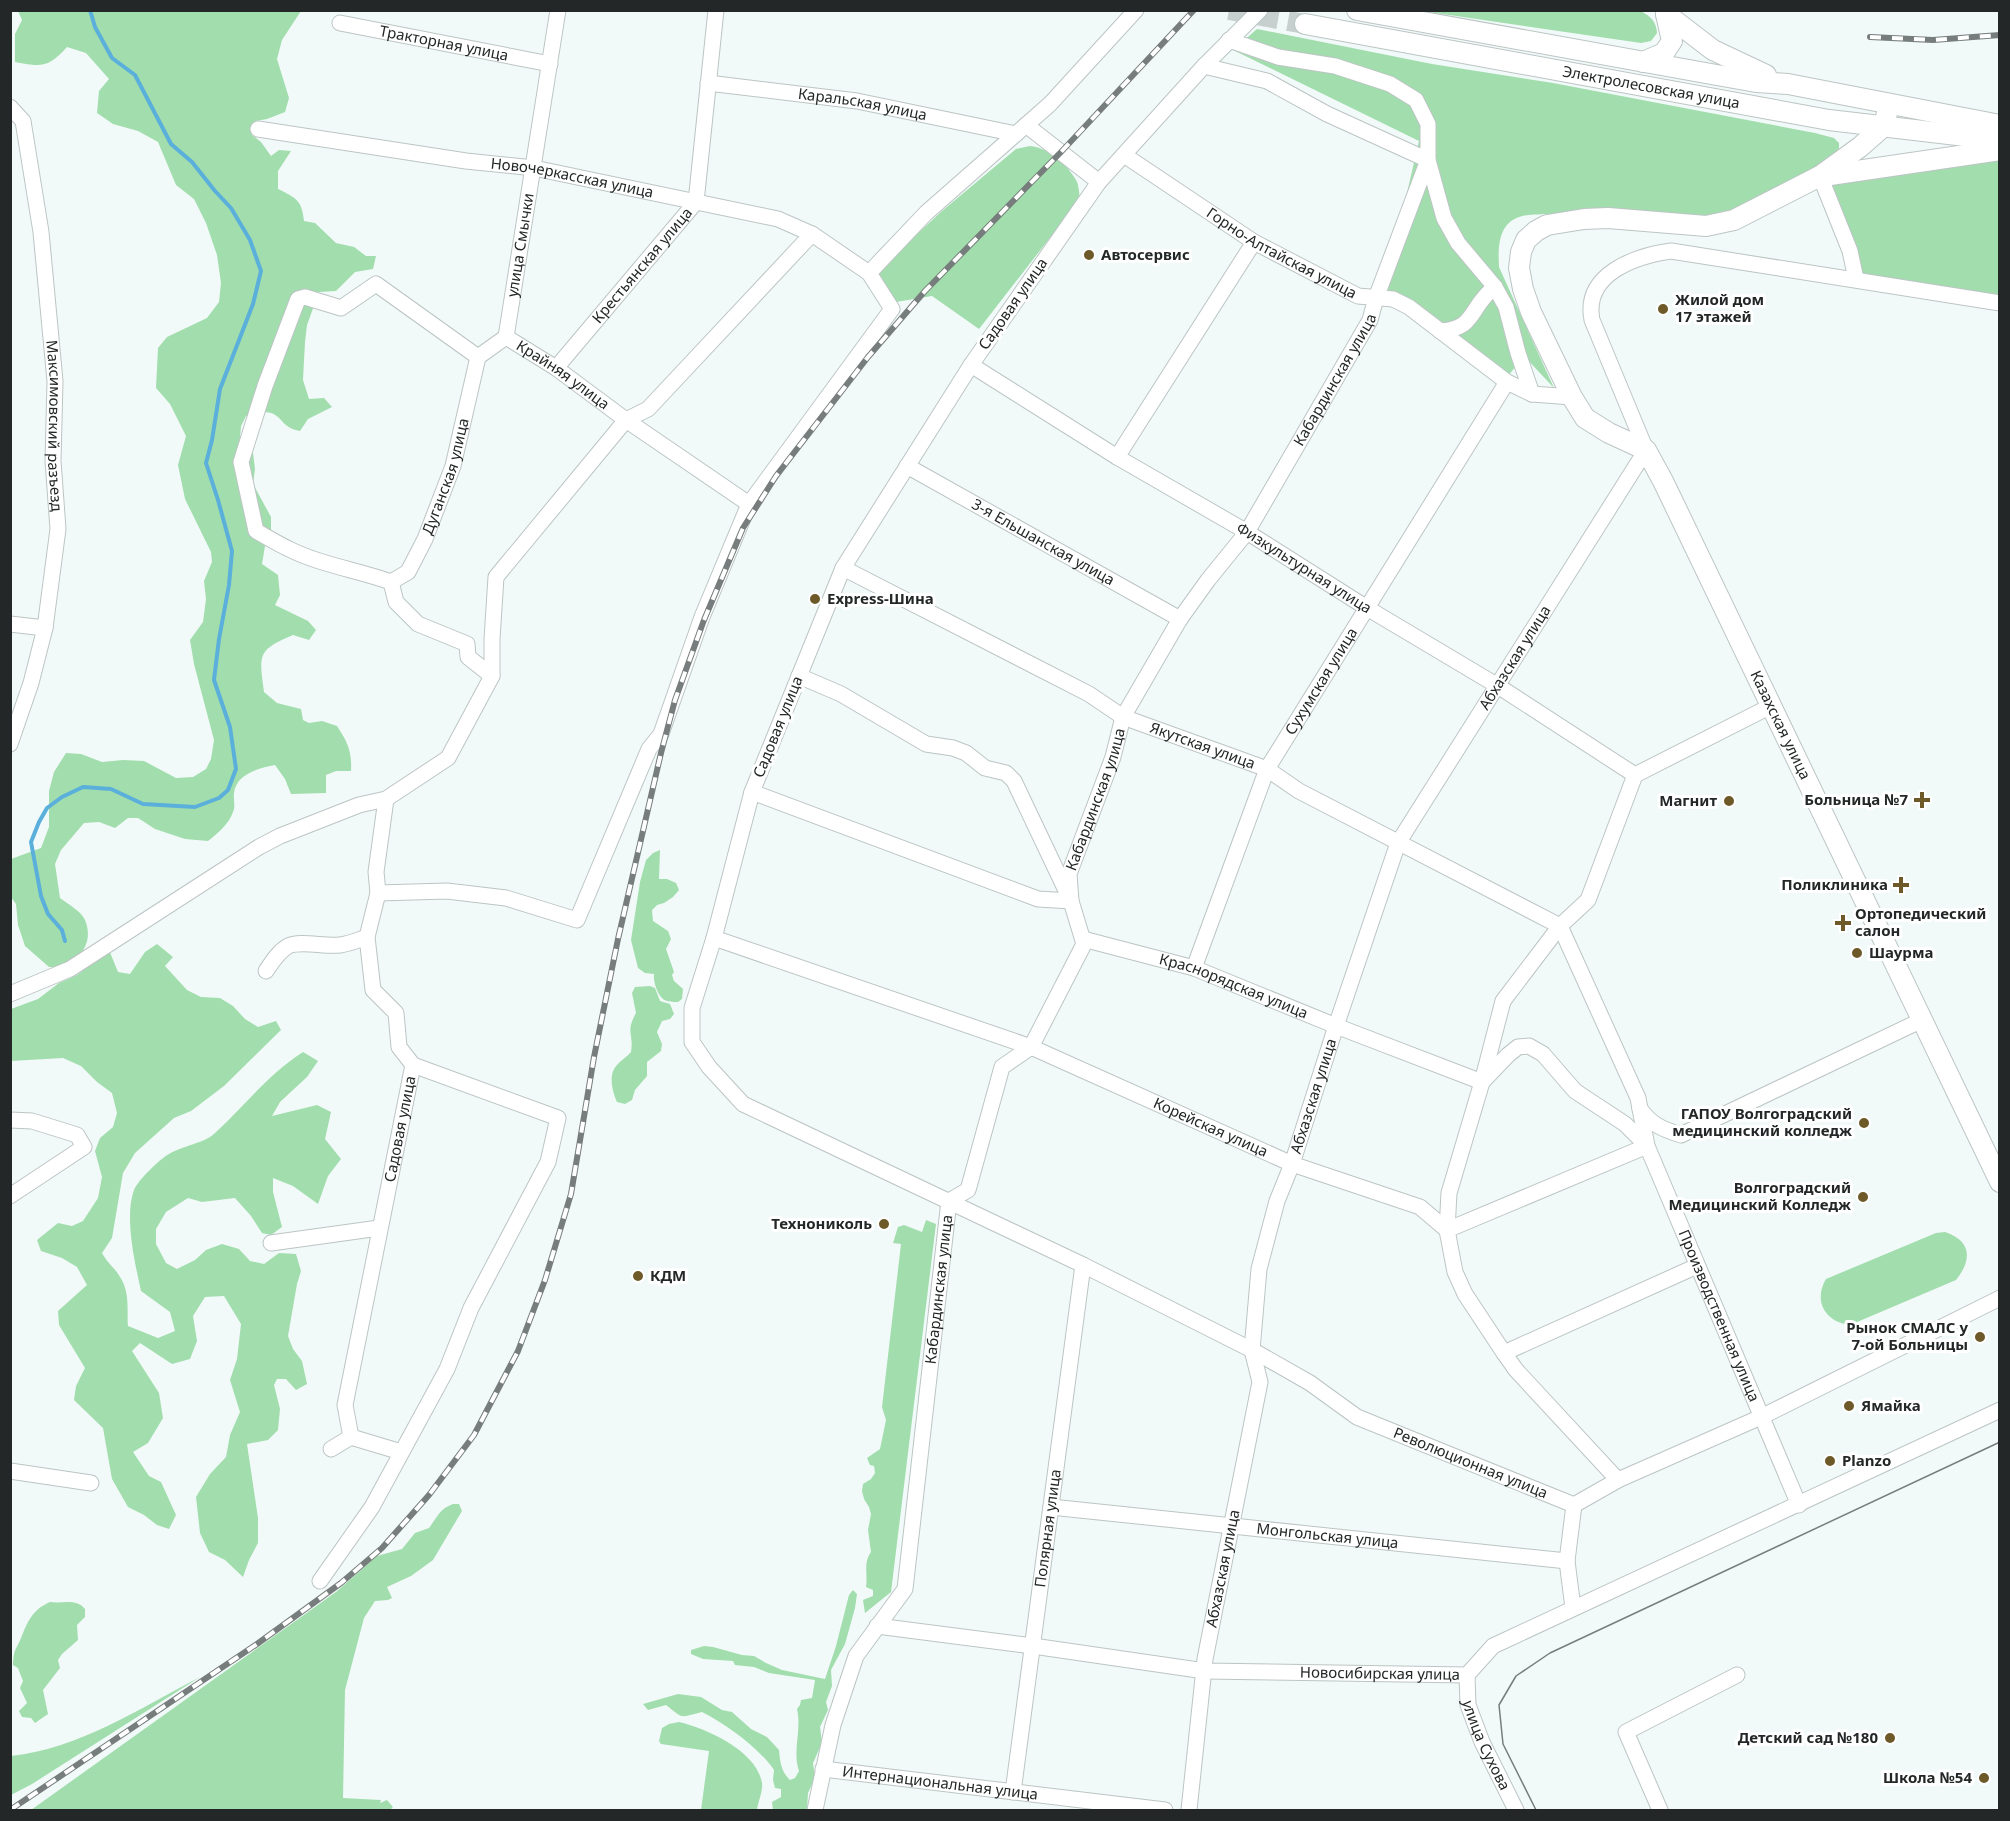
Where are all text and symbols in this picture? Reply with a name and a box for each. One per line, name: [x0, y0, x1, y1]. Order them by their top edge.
street label: Тракторная улица: [378, 20, 510, 65]
street label: Электролесовская улица: [1561, 60, 1742, 112]
street label: Каральская улица: [797, 83, 929, 124]
street label: Новочеркасская улица: [490, 153, 656, 202]
street label: улица Смычки: [501, 192, 538, 298]
street label: Горно-Алтайская улица: [1203, 202, 1361, 303]
street label: Крестьянская улица: [587, 203, 696, 327]
place label: Автосервис: [1101, 244, 1190, 264]
marker: Автосервис: [1082, 248, 1096, 262]
street label: Садовая улица: [973, 254, 1051, 353]
place label: Жилой дом 17 этажей: [1675, 289, 1764, 326]
marker: Жилой дом 17 этажей: [1656, 302, 1670, 316]
street label: Кабардинская улица: [1288, 311, 1380, 449]
street label: Крайняя улица: [513, 335, 614, 413]
street label: Максимовский разъезд: [42, 339, 68, 512]
street label: Дуганская улица: [417, 416, 473, 537]
street label: 3-я Ельшанская улица: [969, 493, 1119, 589]
street label: Физкультурная улица: [1233, 517, 1376, 617]
place label: Express-Шина: [827, 588, 934, 608]
marker: Express-Шина: [808, 592, 822, 606]
street label: Абхазская улица: [1474, 601, 1555, 713]
street label: Сухумская улица: [1280, 624, 1361, 738]
street label: Казахская улица: [1746, 667, 1816, 783]
street label: Садовая улица: [748, 673, 807, 780]
street label: Якутская улица: [1147, 717, 1258, 773]
street label: Кабардинская улица: [1060, 726, 1129, 873]
place label: Больница №7: [1804, 789, 1908, 809]
place label: Магнит: [1659, 790, 1717, 810]
marker: Больница №7: [1913, 791, 1931, 809]
marker: Магнит: [1722, 794, 1736, 808]
place label: Поликлиника: [1781, 874, 1888, 894]
marker: Поликлиника: [1892, 876, 1910, 894]
place label: Ортопедический салон: [1855, 903, 1986, 940]
marker: Ортопедический салон: [1836, 916, 1850, 930]
place label: Шаурма: [1869, 942, 1933, 962]
marker: Шаурма: [1850, 946, 1864, 960]
street label: Краснорядская улица: [1157, 948, 1311, 1023]
street label: Абхазская улица: [1285, 1036, 1340, 1156]
street label: Садовая улица: [379, 1074, 420, 1184]
street label: Корейская улица: [1151, 1092, 1271, 1161]
place label: ГАПОУ Волгоградский медицинский колледж: [1672, 1103, 1852, 1140]
marker: ГАПОУ Волгоградский медицинский колледж: [1857, 1116, 1871, 1130]
place label: Волгоградский Медицинский Колледж: [1668, 1177, 1851, 1214]
marker: Волгоградский Медицинский Колледж: [1856, 1190, 1870, 1204]
place label: Технониколь: [771, 1213, 872, 1233]
street label: Кабардинская улица: [920, 1214, 956, 1365]
marker: Технониколь: [877, 1217, 891, 1231]
street label: Производственная улица: [1674, 1226, 1765, 1404]
place label: КДМ: [650, 1265, 686, 1285]
marker: КДМ: [631, 1269, 645, 1283]
place label: Рынок СМАЛС у 7-ой Больницы: [1846, 1317, 1968, 1354]
marker: Рынок СМАЛС у 7-ой Больницы: [1973, 1330, 1987, 1344]
place label: Ямайка: [1861, 1395, 1921, 1415]
marker: Ямайка: [1842, 1399, 1856, 1413]
street label: Революционная улица: [1391, 1422, 1551, 1502]
place label: Planzo: [1842, 1450, 1891, 1470]
marker: Planzo: [1823, 1454, 1837, 1468]
street label: Полярная улица: [1029, 1468, 1065, 1589]
street label: Абхазская улица: [1200, 1508, 1243, 1629]
street label: Монгольская улица: [1256, 1518, 1400, 1552]
street label: Новосибирская улица: [1300, 1661, 1460, 1684]
street label: улица Сухова: [1459, 1700, 1515, 1793]
place label: Детский сад №180: [1738, 1727, 1878, 1747]
marker: Детский сад №180: [1883, 1731, 1897, 1745]
street label: Интернациональная улица: [841, 1760, 1039, 1804]
place label: Школа №54: [1883, 1767, 1972, 1787]
marker: Школа №54: [1977, 1771, 1991, 1785]

